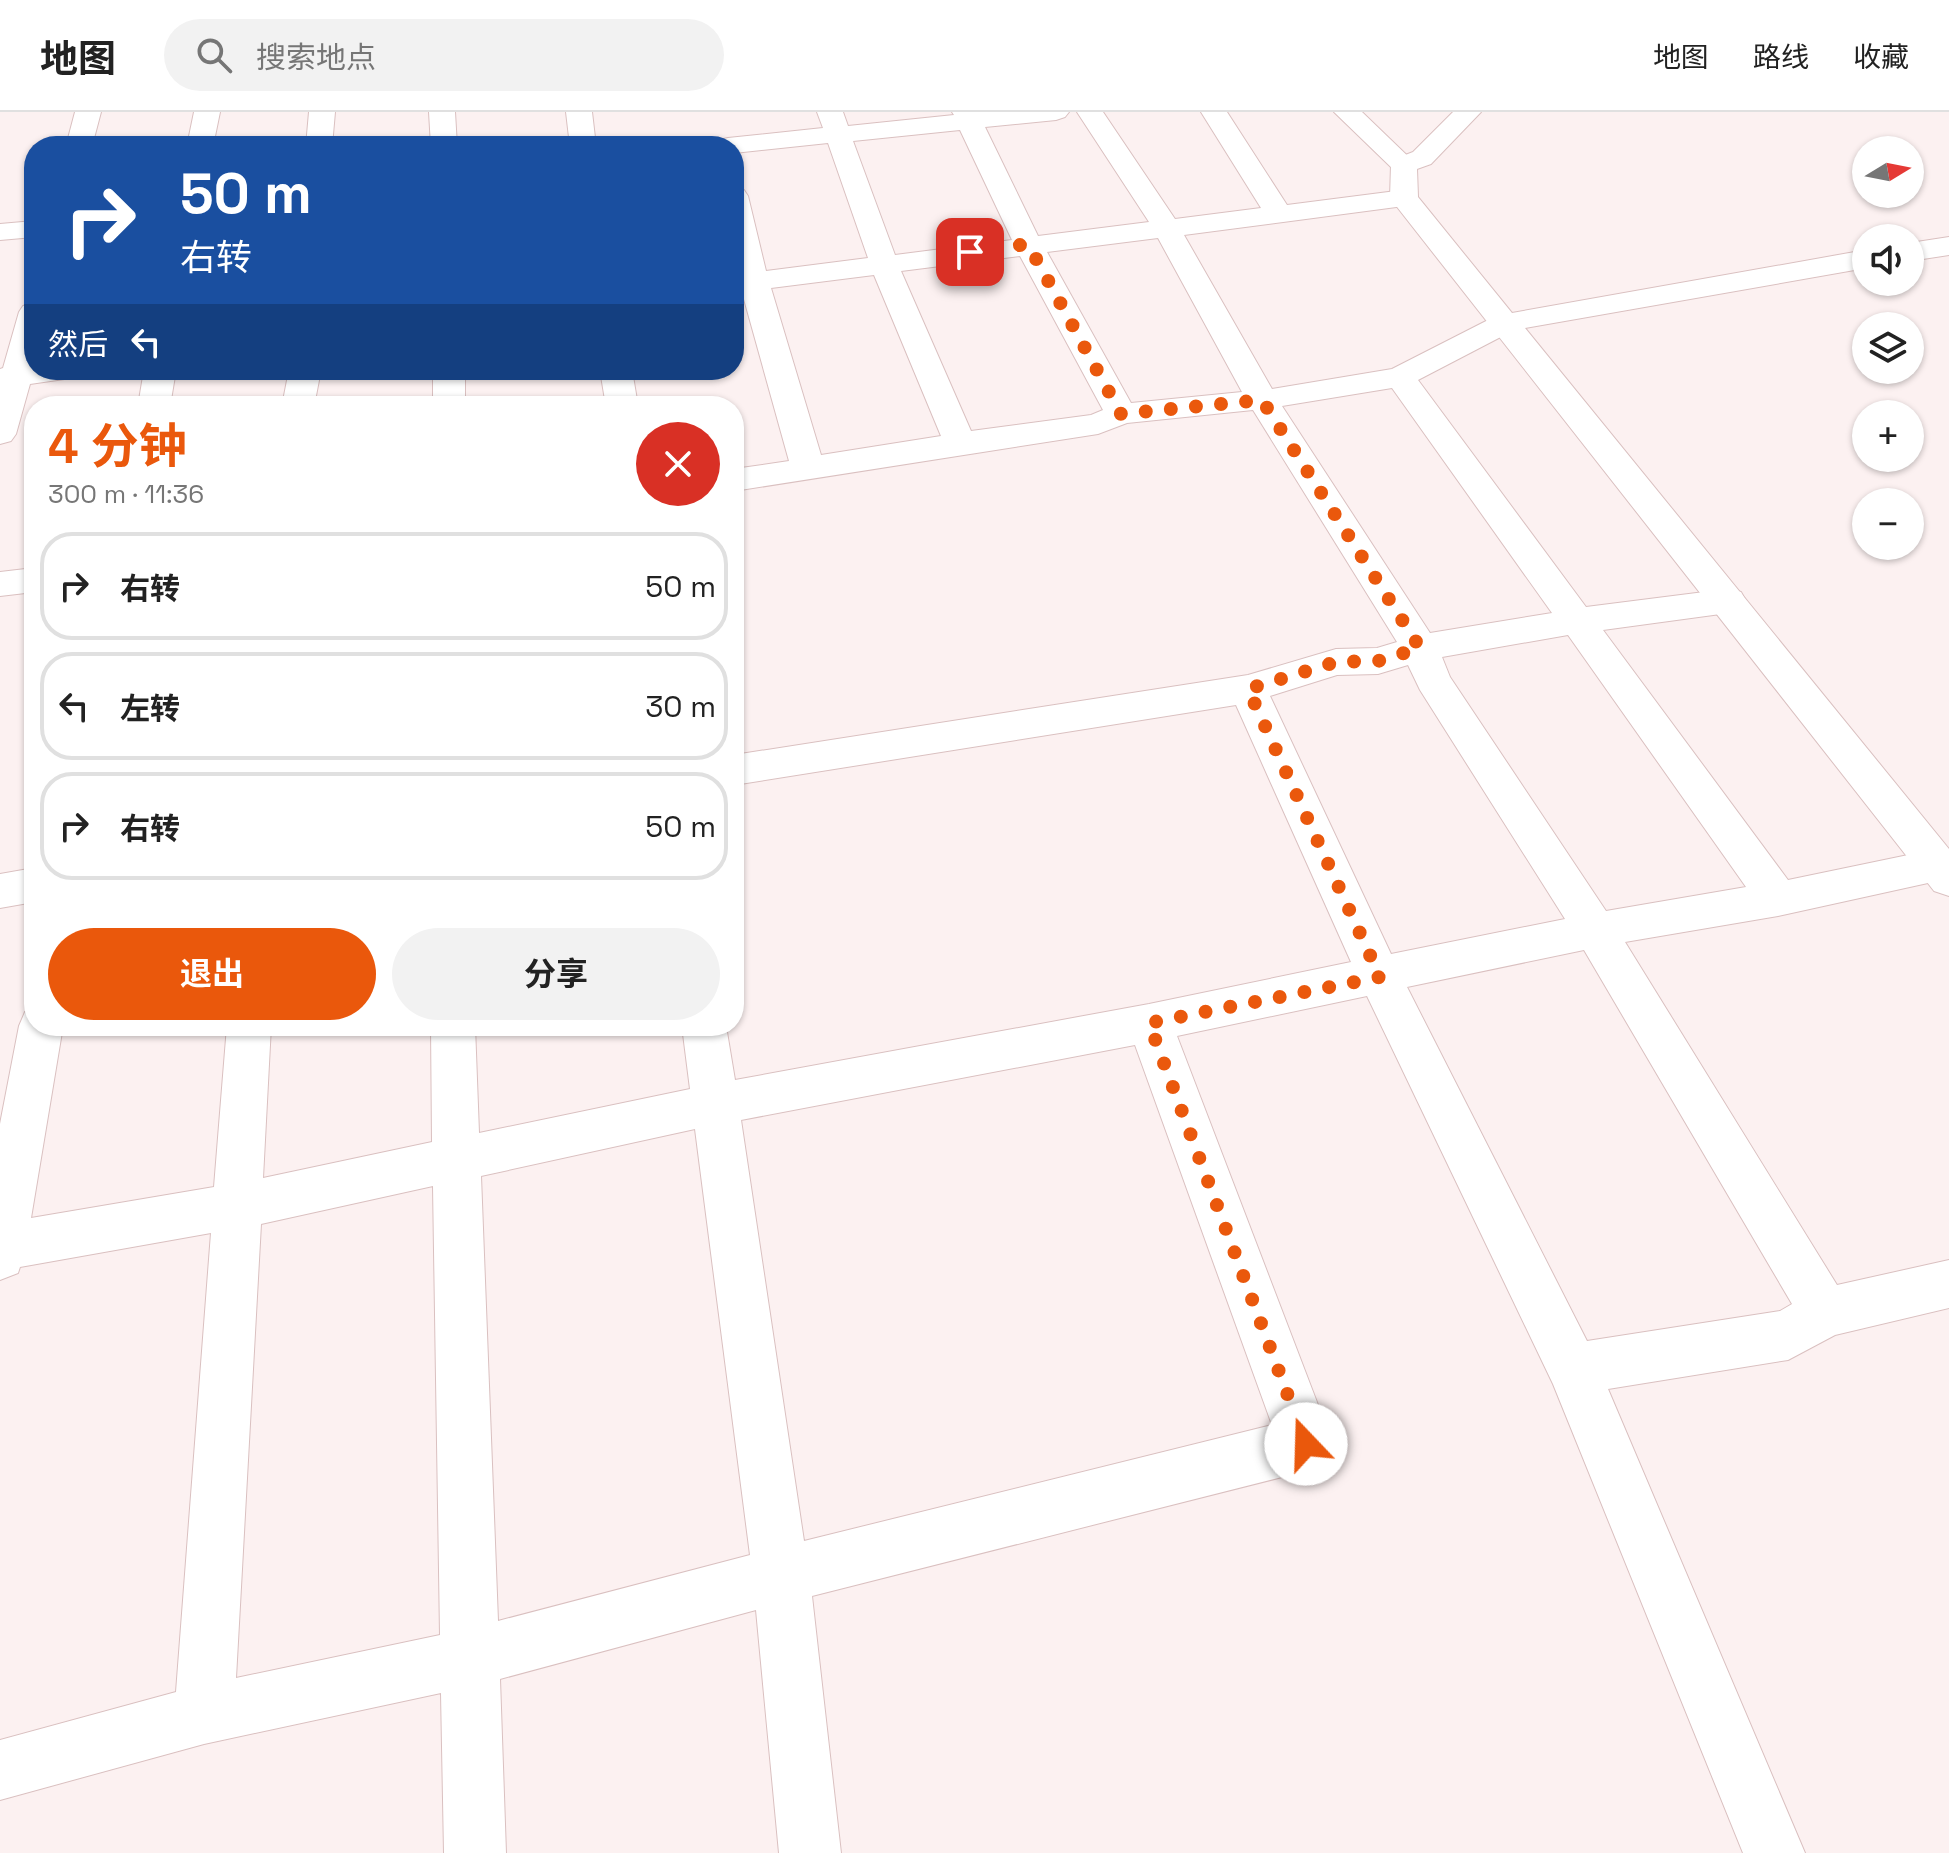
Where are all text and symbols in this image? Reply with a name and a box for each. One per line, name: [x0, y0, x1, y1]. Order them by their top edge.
search box: [164, 19, 724, 91]
icon: search: [192, 33, 236, 77]
text: 地图: [40, 35, 116, 83]
text: 搜索地点: [256, 38, 376, 77]
text: 地图: [1653, 39, 1709, 75]
text: 路线: [1753, 39, 1809, 75]
text: 收藏: [1853, 39, 1909, 75]
north arrow: [1852, 136, 1924, 208]
map controls: [1852, 136, 1924, 560]
text: 50 m: [180, 158, 312, 229]
icon: right: [48, 168, 152, 272]
pin: [936, 218, 1004, 286]
button: sound: [1852, 224, 1924, 296]
icon: arrive: [948, 230, 992, 274]
text: 右转: [180, 235, 252, 281]
button: layers: [1852, 312, 1924, 384]
icon: left: [124, 320, 168, 364]
text: 然后: [48, 325, 108, 364]
button: +: [1852, 400, 1924, 472]
text: 4 分钟: [48, 416, 187, 477]
button: close: [636, 422, 720, 506]
text: 300 m · 11:36: [48, 477, 204, 511]
button: −: [1852, 488, 1924, 560]
icon: right: [52, 564, 96, 608]
text: 50 m: [645, 567, 716, 606]
text: 右转: [120, 569, 180, 608]
icon: left: [52, 684, 96, 728]
text: 30 m: [645, 687, 716, 726]
text: 左转: [120, 689, 180, 728]
icon: right: [52, 804, 96, 848]
text: 50 m: [645, 807, 716, 846]
text: 右转: [120, 809, 180, 848]
button: 退出: [48, 928, 376, 1020]
button: 分享: [392, 928, 720, 1020]
position arrow: [1264, 1402, 1348, 1486]

